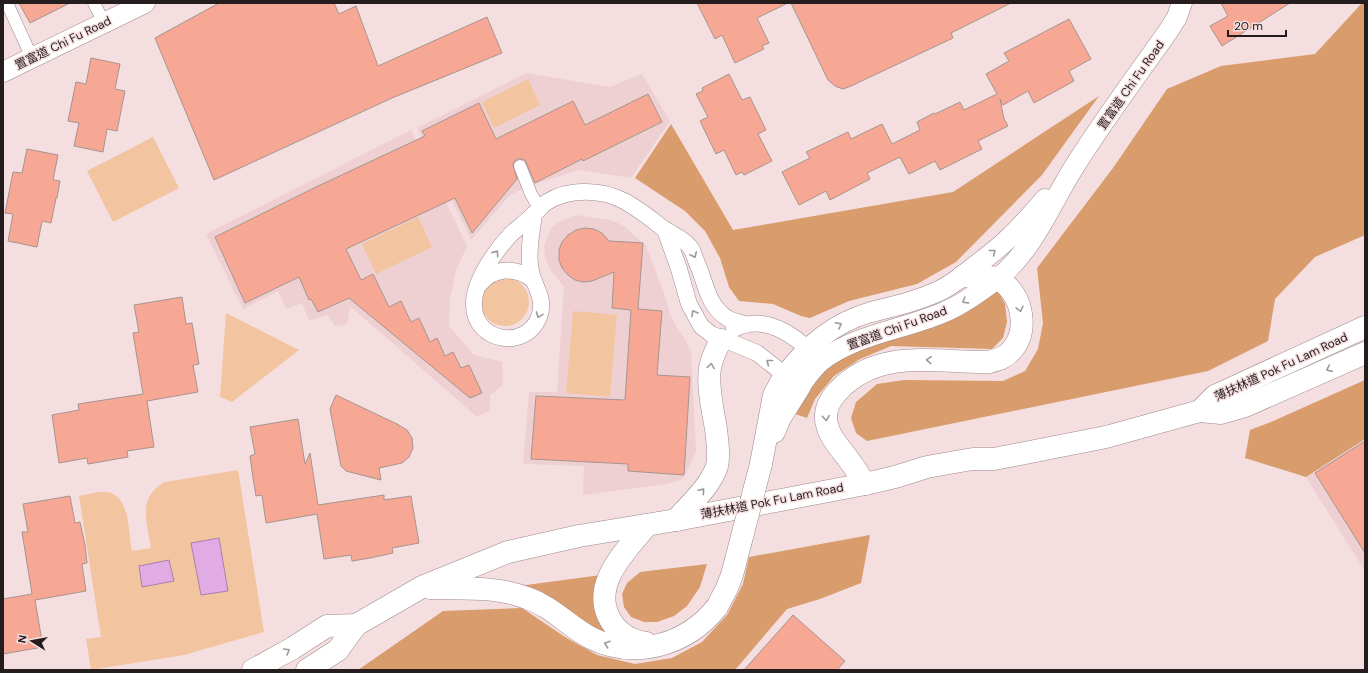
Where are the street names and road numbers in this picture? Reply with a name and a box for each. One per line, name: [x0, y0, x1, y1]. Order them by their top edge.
street label: 置富道 Chi Fu Road: [12, 13, 114, 73]
street label: 置富道 Chi Fu Road: [1094, 37, 1168, 133]
street label: 置富道 Chi Fu Road: [845, 302, 949, 354]
street label: 薄扶林道 Pok Fu Lam Road: [1212, 329, 1350, 405]
street label: 薄扶林道 Pok Fu Lam Road: [699, 479, 845, 523]

